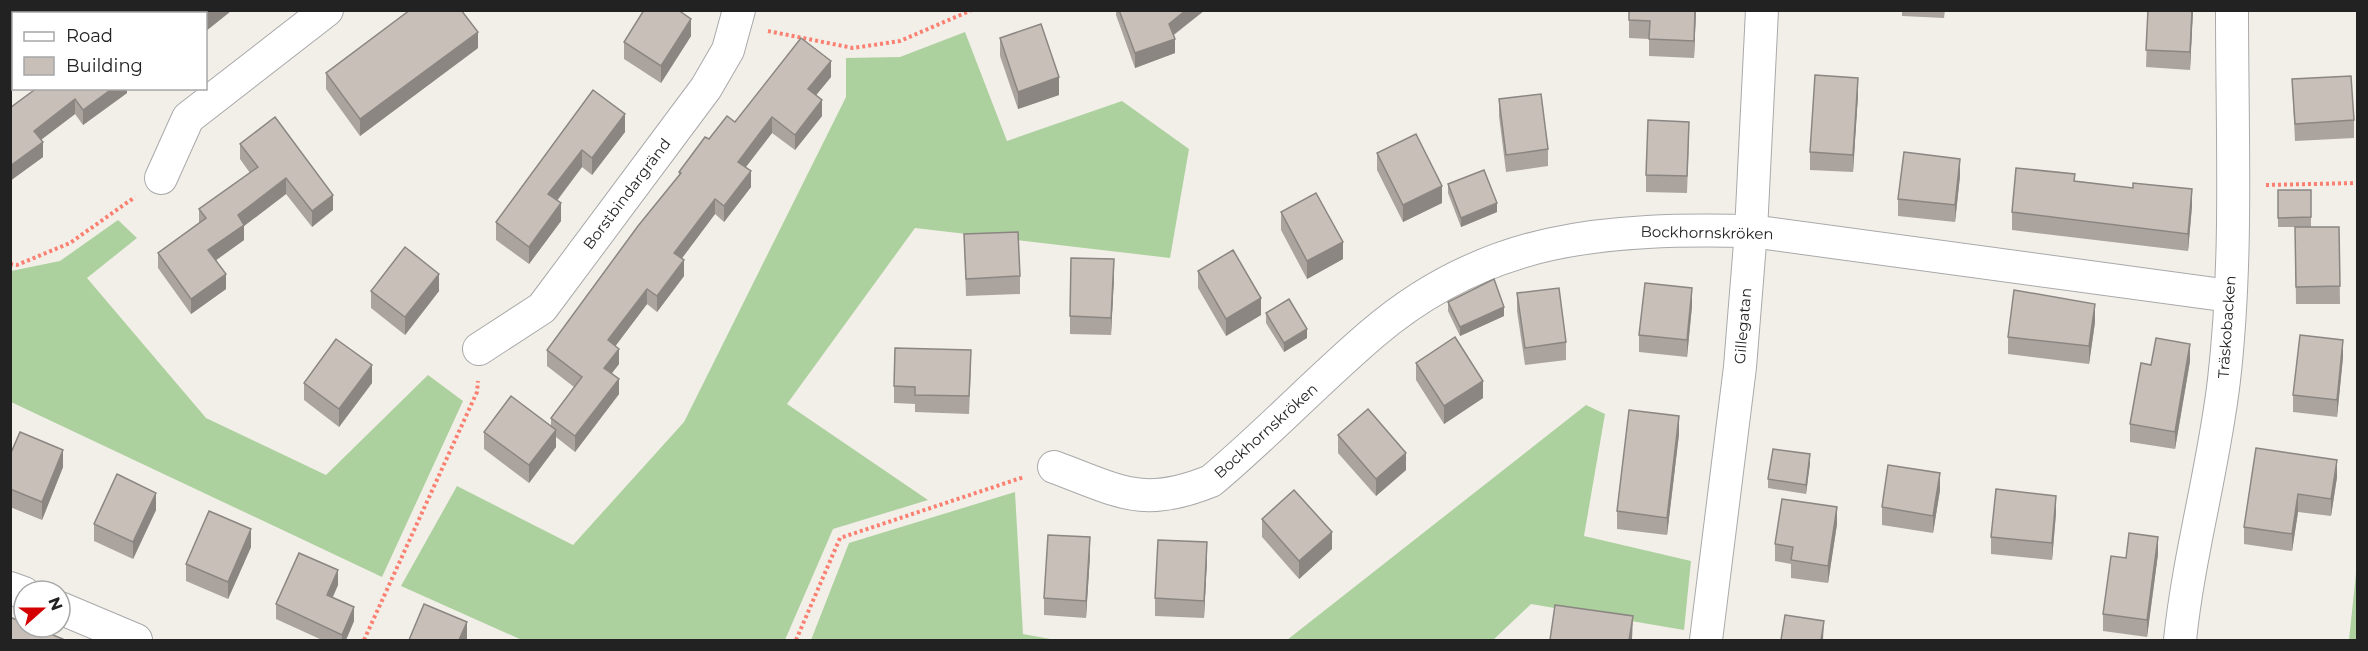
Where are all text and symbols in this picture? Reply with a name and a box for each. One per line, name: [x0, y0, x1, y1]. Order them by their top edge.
legend: [12, 12, 207, 90]
text: Road: [66, 25, 113, 47]
text: Building: [66, 55, 143, 77]
street label: Borstbindargränd: [579, 134, 675, 253]
street label: Bockhornskröken: [1640, 222, 1774, 243]
street label: Träskobacken: [2213, 275, 2240, 379]
street label: Gillegatan: [1730, 287, 1755, 365]
street label: Bockhornskröken: [1210, 379, 1321, 482]
north arrow: [12, 579, 72, 639]
text: N: [44, 594, 67, 613]

